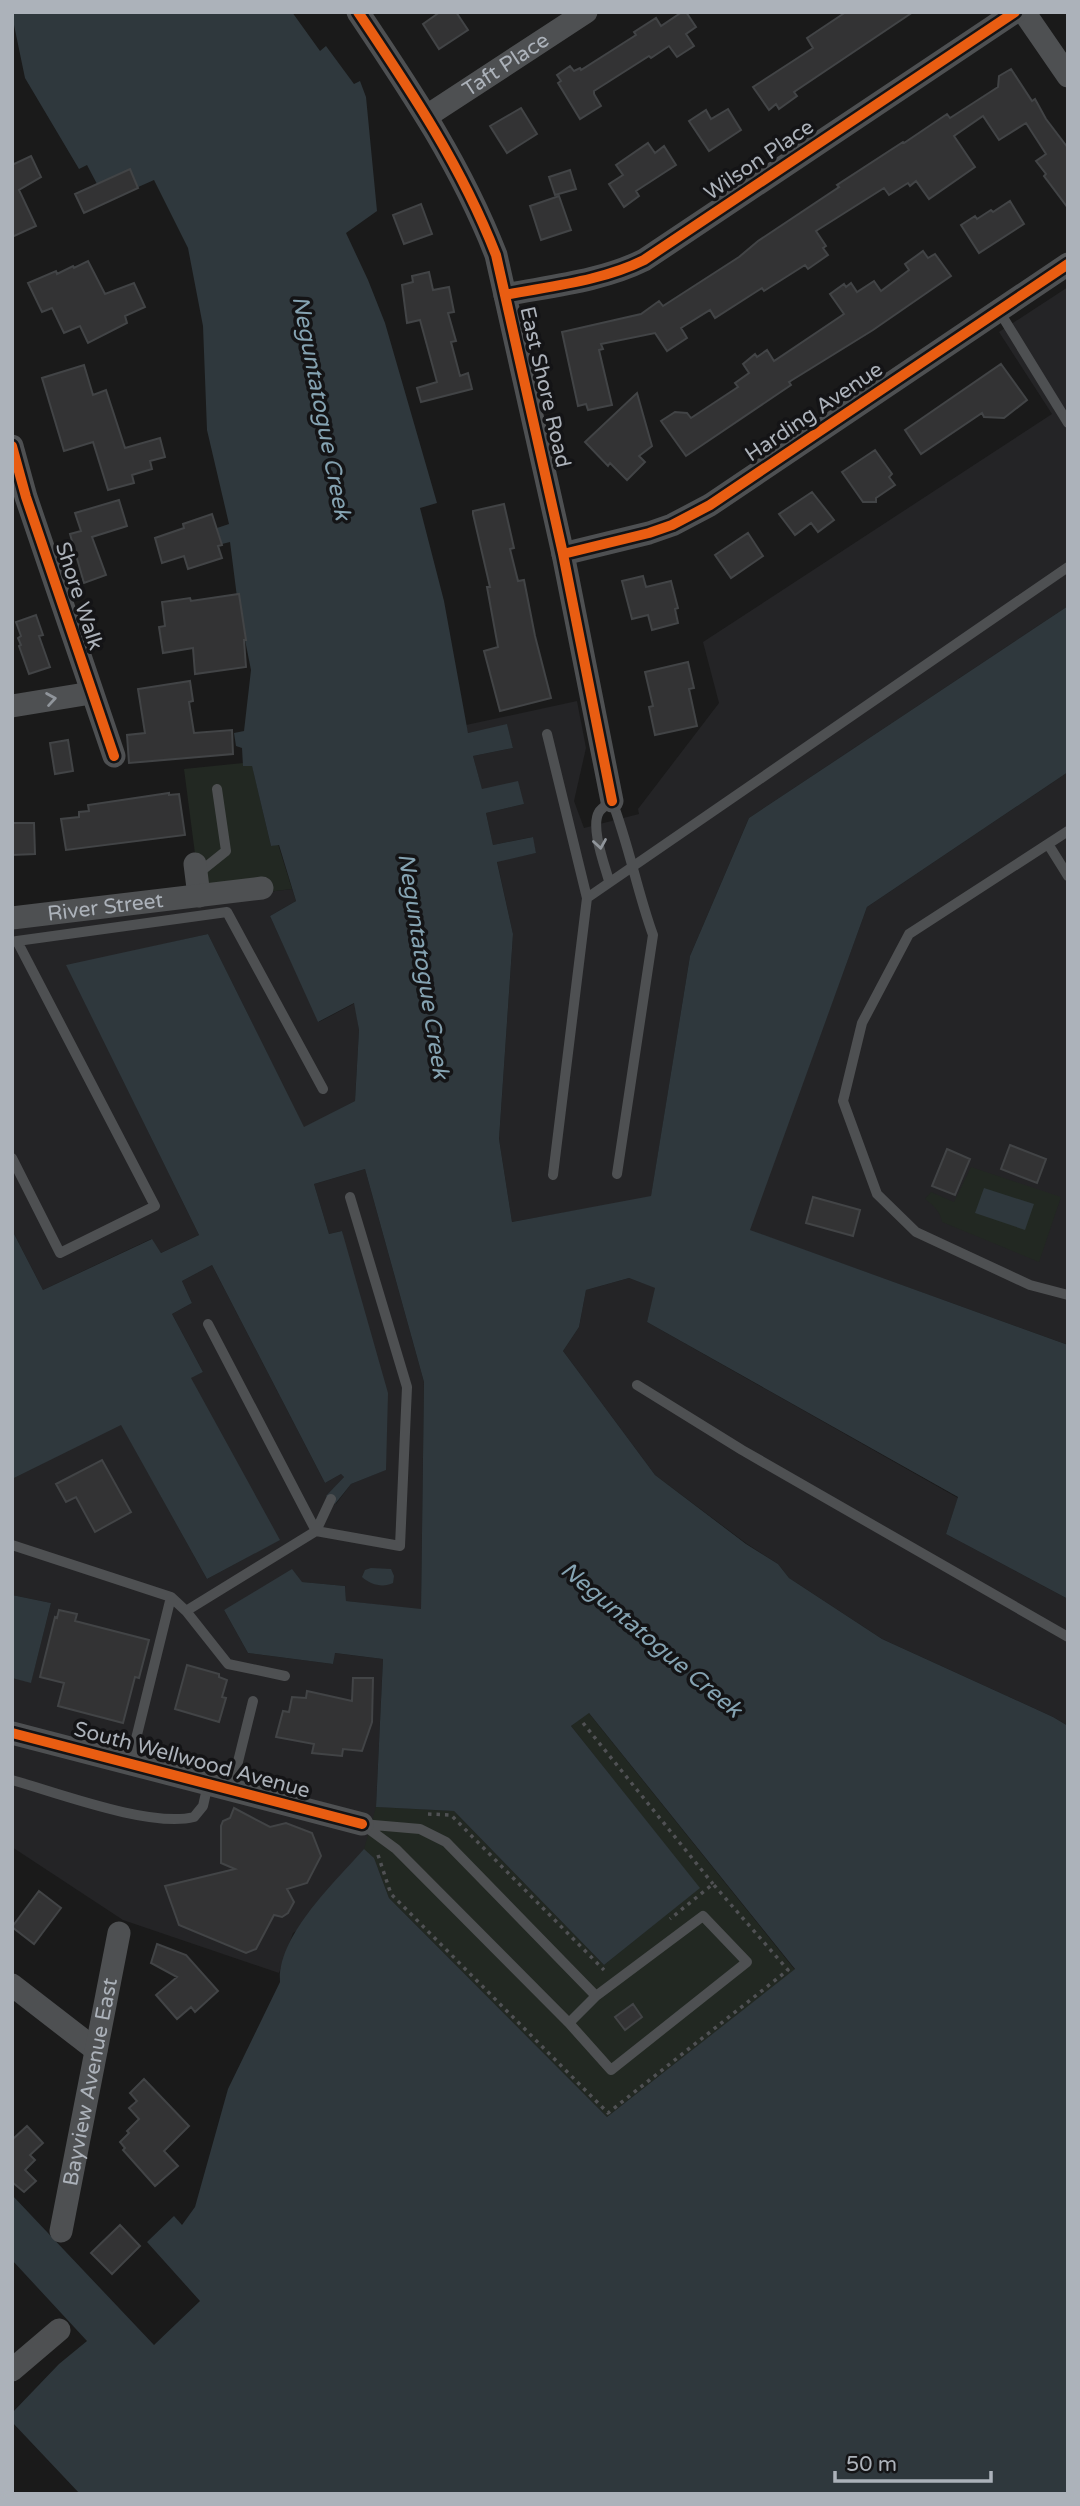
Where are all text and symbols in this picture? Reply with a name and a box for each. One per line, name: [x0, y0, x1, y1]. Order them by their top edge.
street label: Taft Place: [458, 27, 554, 102]
street label: Wilson Place: [700, 114, 819, 206]
water label: Neguntatogue Creek: [286, 293, 357, 524]
street label: East Shore Road: [514, 304, 576, 470]
street label: Harding Avenue: [740, 357, 888, 467]
street label: Shore Walk: [50, 539, 108, 653]
one-way arrow: [45, 692, 57, 707]
one-way arrow: [592, 838, 607, 850]
water label: Neguntatogue Creek: [391, 851, 455, 1082]
street label: River Street: [46, 887, 165, 926]
water label: Neguntatogue Creek: [555, 1556, 748, 1725]
street label: South Wellwood Avenue: [71, 1716, 313, 1804]
street label: Bayview Avenue East: [58, 1976, 123, 2188]
scale bar: [835, 2440, 991, 2484]
text: 50 m: [846, 2452, 897, 2477]

